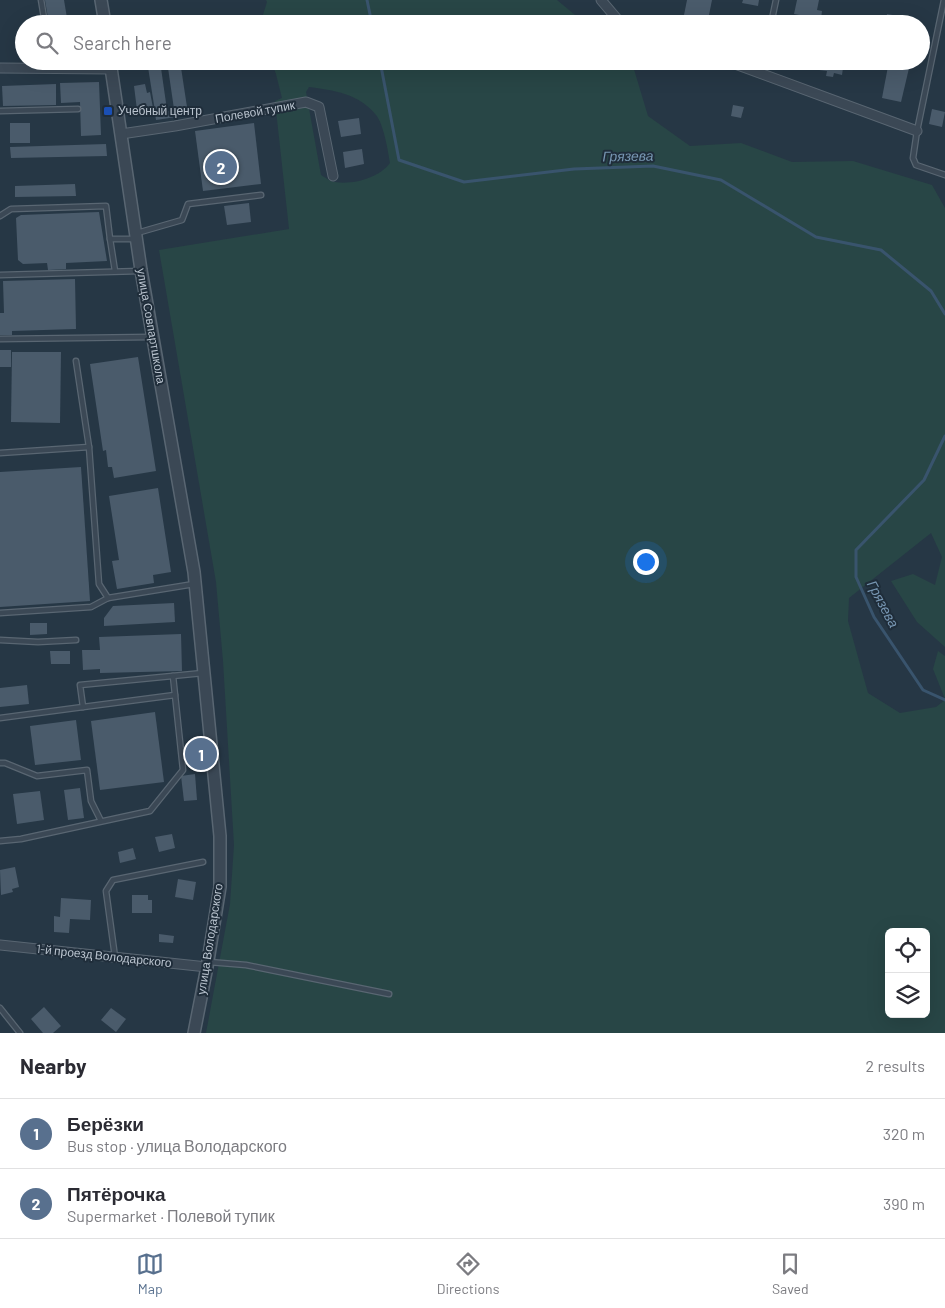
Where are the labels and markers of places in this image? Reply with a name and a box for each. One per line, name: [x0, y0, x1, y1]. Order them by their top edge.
place label: Учебный центр: [118, 103, 202, 118]
marker: Учебный центр: [102, 105, 114, 117]
pin: 2: [205, 148, 237, 186]
pin: 1: [185, 735, 217, 773]

